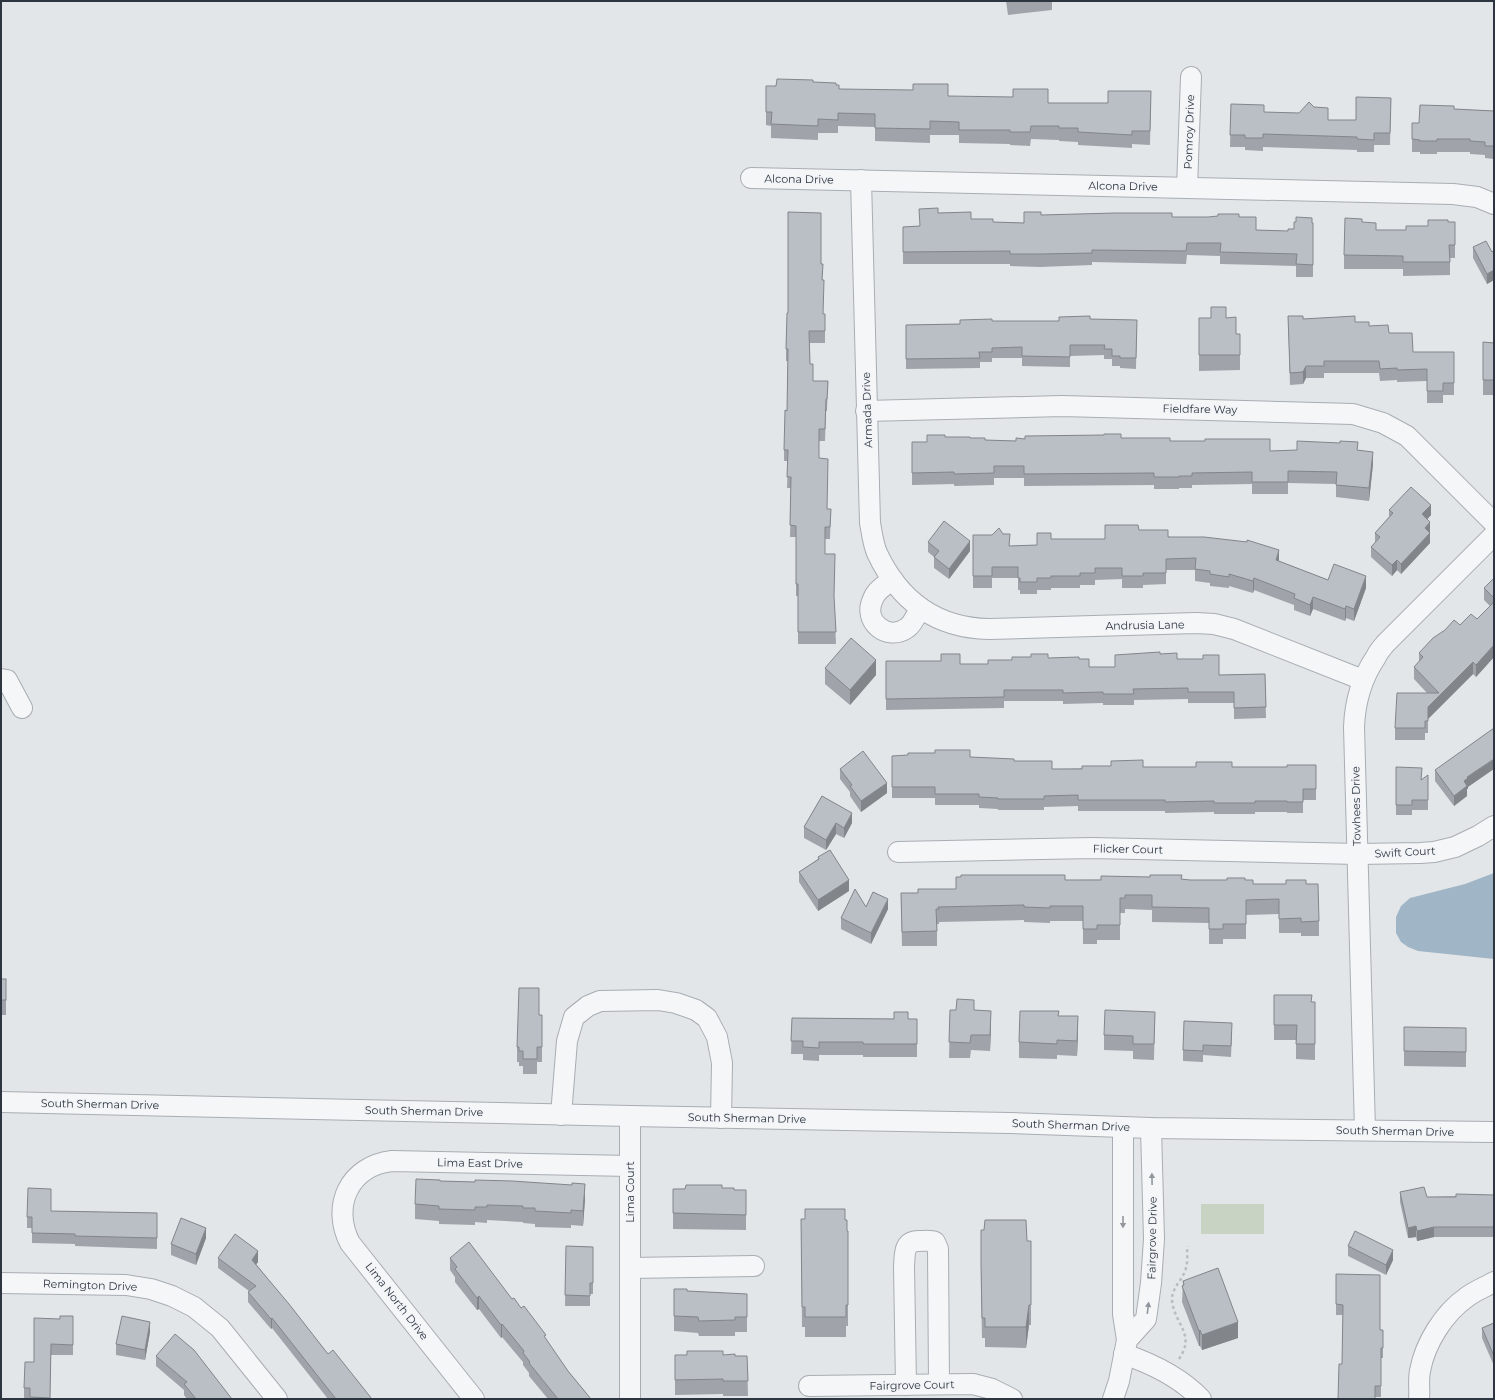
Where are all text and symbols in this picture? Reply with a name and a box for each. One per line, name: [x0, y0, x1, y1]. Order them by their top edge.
street label: Pomroy Drive: [1181, 94, 1197, 170]
street label: Alcona Drive: [764, 171, 834, 187]
street label: Alcona Drive: [1088, 178, 1158, 194]
street label: Armada Drive: [859, 371, 875, 448]
street label: Fieldfare Way: [1163, 401, 1238, 417]
street label: Andrusia Lane: [1105, 617, 1185, 633]
street label: Towhees Drive: [1348, 766, 1364, 846]
street label: Flicker Court: [1093, 841, 1164, 857]
street label: Swift Court: [1374, 843, 1436, 861]
street label: South Sherman Drive: [41, 1096, 160, 1112]
street label: South Sherman Drive: [365, 1103, 484, 1119]
street label: South Sherman Drive: [688, 1110, 807, 1126]
street label: South Sherman Drive: [1012, 1116, 1131, 1134]
street label: South Sherman Drive: [1336, 1123, 1455, 1139]
street label: Lima East Drive: [437, 1155, 523, 1171]
street label: Lima Court: [623, 1161, 637, 1223]
one-way arrow: [1149, 1173, 1156, 1185]
street label: Fairgrove Drive: [1144, 1196, 1160, 1280]
one-way arrow: [1120, 1216, 1126, 1229]
street label: Lima North Drive: [362, 1259, 432, 1343]
street label: Remington Drive: [43, 1276, 138, 1294]
one-way arrow: [1145, 1302, 1151, 1314]
street label: Fairgrove Court: [869, 1377, 955, 1393]

